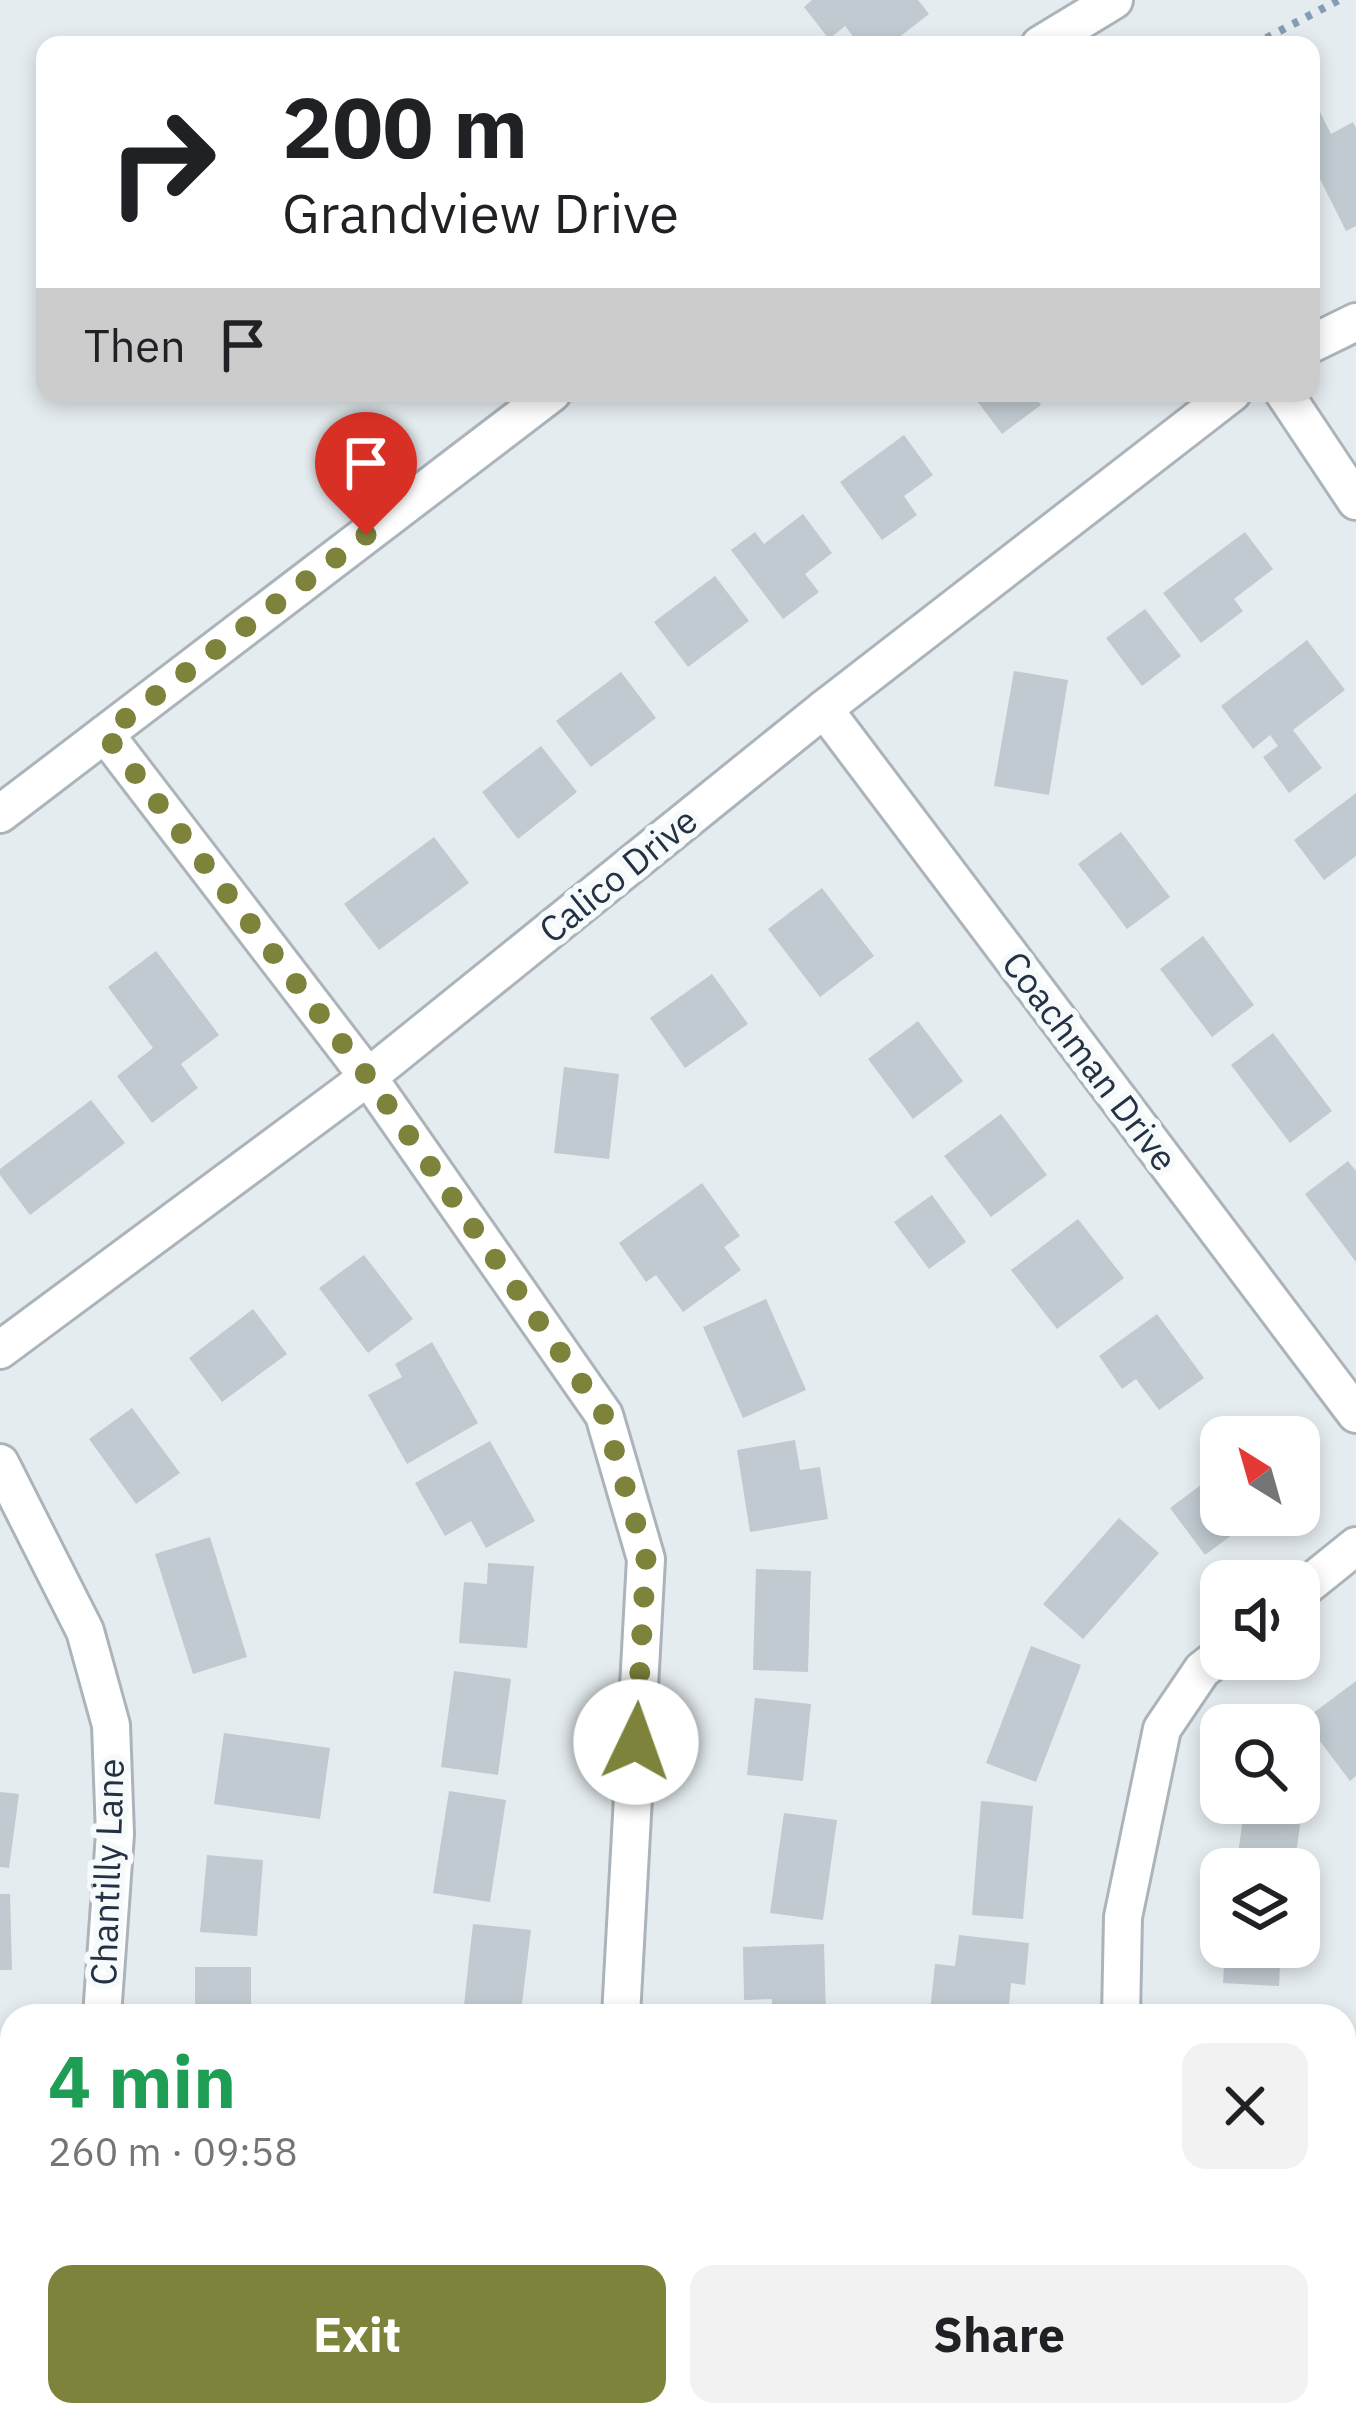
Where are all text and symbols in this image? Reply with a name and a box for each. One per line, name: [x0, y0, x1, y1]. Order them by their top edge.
text: 200 m: [282, 72, 528, 181]
icon: right: [84, 84, 240, 240]
text: Grandview Drive: [282, 178, 679, 248]
icon: arrive: [210, 312, 276, 378]
text: Then: [84, 316, 186, 374]
pin: [315, 412, 417, 535]
icon: arrive: [333, 430, 399, 496]
street label: Calico Drive: [529, 796, 706, 953]
street label: Coachman Drive: [992, 941, 1188, 1180]
north arrow: [1200, 1416, 1320, 1536]
map controls: [1200, 1416, 1320, 1968]
button: sound: [1200, 1560, 1320, 1680]
position arrow: [573, 1679, 699, 1805]
button: search: [1200, 1704, 1320, 1824]
street label: Chantilly Lane: [79, 1758, 134, 1986]
button: layers: [1200, 1848, 1320, 1968]
text: 4 min: [48, 2034, 236, 2128]
button: close: [1182, 2043, 1308, 2169]
text: 260 m · 09:58: [48, 2126, 298, 2177]
button: Exit: [48, 2265, 666, 2403]
button: Share: [690, 2265, 1308, 2403]

